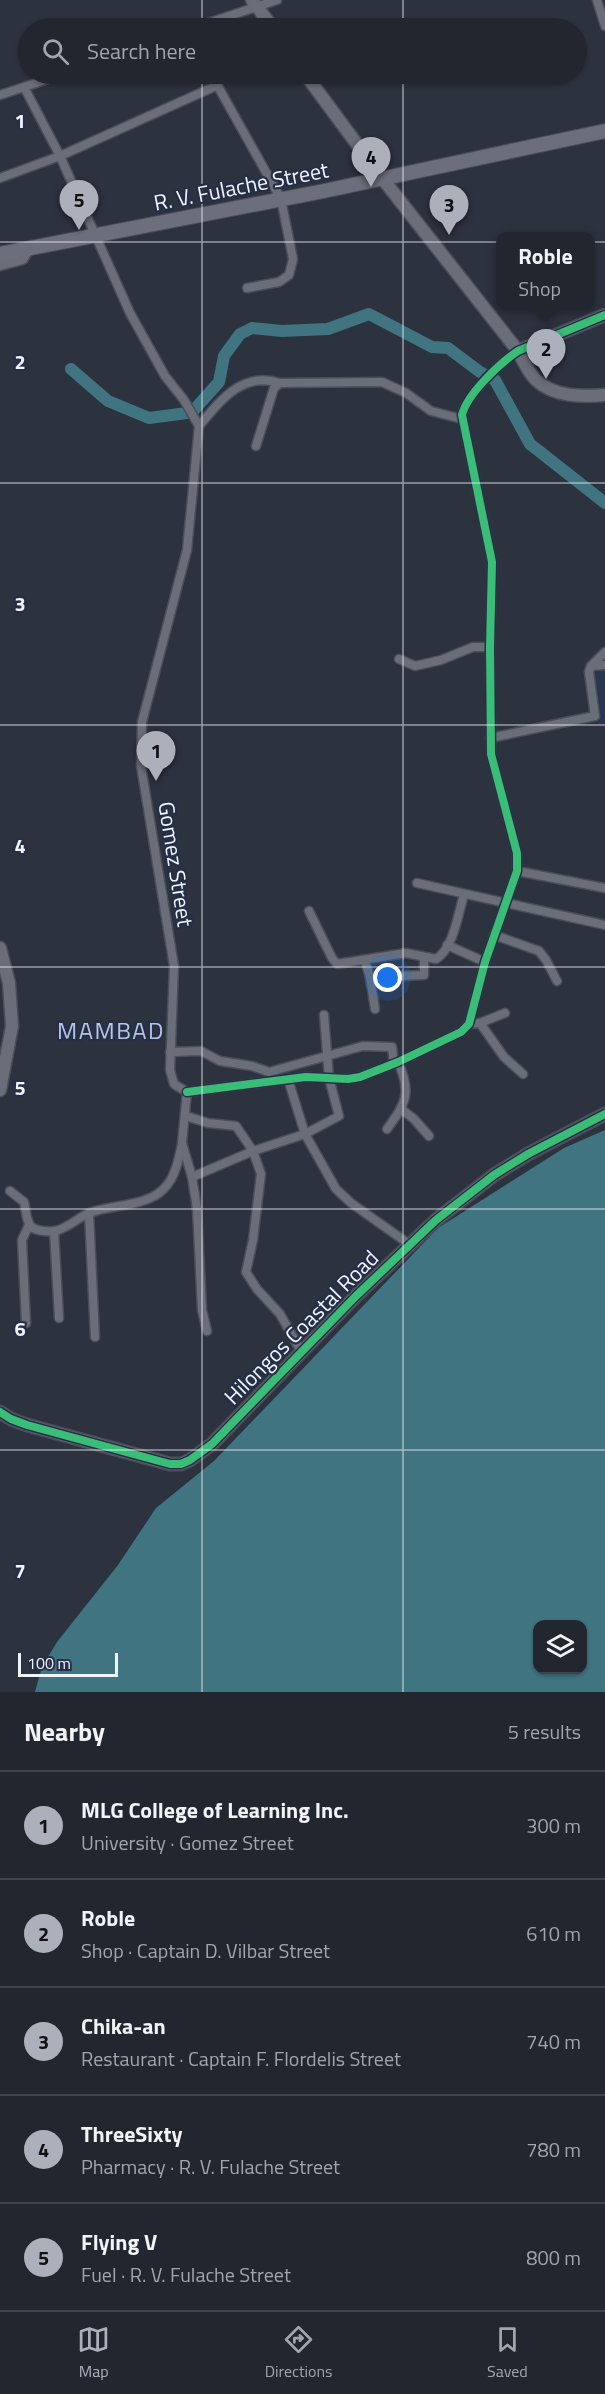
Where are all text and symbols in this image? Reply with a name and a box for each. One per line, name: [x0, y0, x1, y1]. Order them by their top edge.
search box: [18, 18, 587, 84]
text: Search here: [87, 34, 196, 68]
icon: search: [39, 35, 72, 68]
text: 1: [14, 105, 26, 136]
pin: 4: [352, 138, 391, 187]
street label: R. V. Fulache Street: [151, 152, 332, 220]
pin: 5: [60, 180, 98, 230]
pin: 3: [430, 186, 468, 235]
popup: [496, 232, 595, 310]
text: Roble: [518, 239, 573, 273]
text: Shop: [518, 273, 561, 304]
pin: 2: [526, 330, 566, 379]
text: 2: [14, 346, 26, 377]
text: 3: [14, 588, 26, 619]
pin: 1: [136, 732, 176, 781]
street label: Gomez Street: [149, 799, 203, 929]
text: 4: [14, 830, 26, 861]
your location: [373, 963, 402, 992]
district label: MAMBAD: [57, 1012, 165, 1048]
text: 5: [14, 1072, 26, 1103]
street label: Hilongos Coastal Road: [216, 1242, 386, 1412]
text: 6: [14, 1313, 26, 1344]
text: 7: [14, 1555, 26, 1586]
map controls: [533, 1620, 587, 1674]
button: layers: [533, 1620, 587, 1674]
scale bar: [18, 1650, 118, 1678]
text: 100 m: [27, 1651, 71, 1675]
text: Nearby: [24, 1712, 105, 1751]
text: 5 results: [508, 1716, 581, 1747]
text: MLG College of Learning Inc.: [81, 1793, 349, 1827]
text: 1: [38, 1810, 49, 1841]
text: 300 m: [526, 1810, 581, 1841]
text: University · Gomez Street: [81, 1827, 294, 1858]
text: Roble: [81, 1901, 135, 1935]
text: 2: [38, 1918, 49, 1949]
text: 610 m: [526, 1918, 581, 1949]
text: Shop · Captain D. Vilbar Street: [81, 1935, 330, 1966]
text: Chika-an: [81, 2009, 166, 2043]
text: 3: [38, 2026, 49, 2057]
text: 740 m: [526, 2026, 581, 2057]
text: Restaurant · Captain F. Flordelis Street: [81, 2043, 401, 2074]
text: ThreeSixty: [81, 2117, 182, 2151]
text: 4: [38, 2134, 49, 2165]
text: 780 m: [526, 2134, 581, 2165]
text: Pharmacy · R. V. Fulache Street: [81, 2151, 340, 2182]
text: Flying V: [81, 2225, 157, 2259]
text: 5: [38, 2242, 49, 2273]
text: 800 m: [526, 2242, 581, 2273]
text: Fuel · R. V. Fulache Street: [81, 2259, 291, 2290]
tab: Map: [77, 2323, 110, 2383]
tab: Directions: [265, 2323, 333, 2383]
tab: Saved: [487, 2323, 528, 2383]

